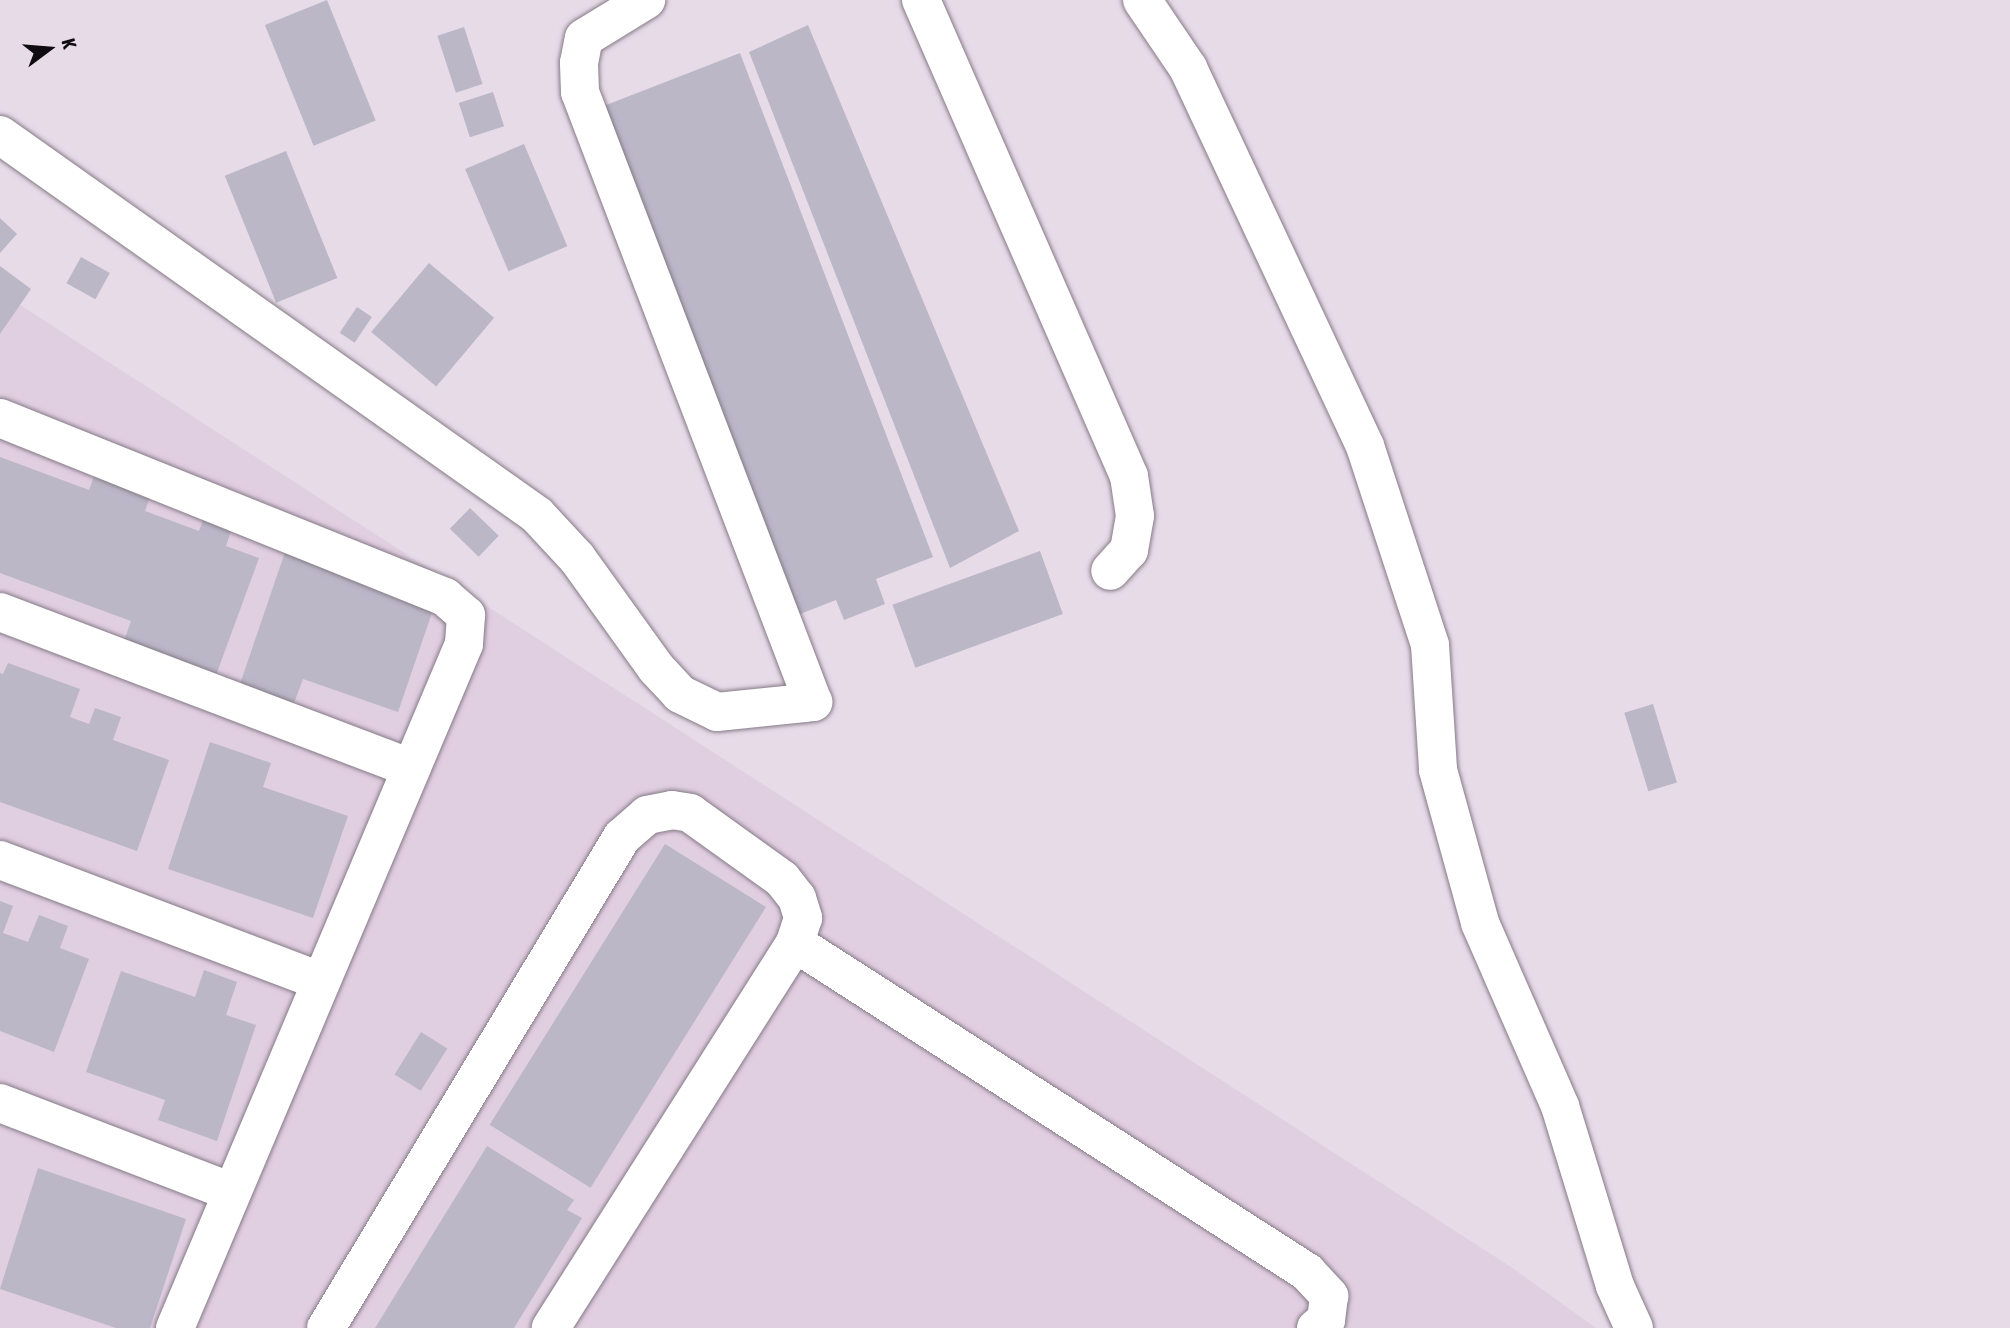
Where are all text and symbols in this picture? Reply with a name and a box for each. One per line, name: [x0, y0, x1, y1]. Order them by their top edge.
north arrow: [14, 14, 84, 84]
text: K: [57, 36, 81, 51]

